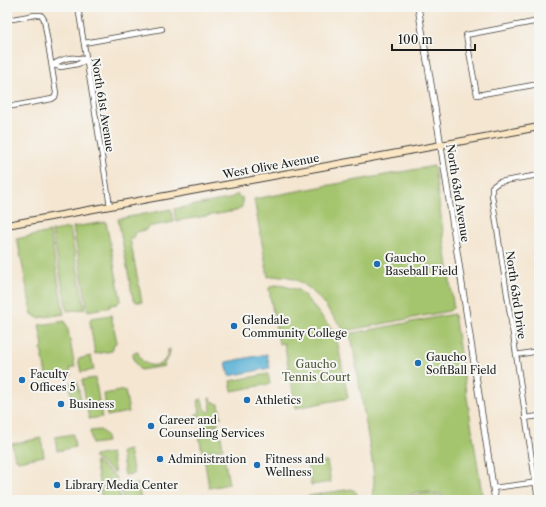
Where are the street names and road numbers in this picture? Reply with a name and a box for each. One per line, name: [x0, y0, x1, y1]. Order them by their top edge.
street label: North 61st Avenue: [89, 57, 117, 153]
street label: North 63rd Avenue: [443, 143, 473, 243]
street label: West Olive Avenue: [221, 151, 320, 182]
street label: North 63rd Drive: [503, 250, 529, 340]

